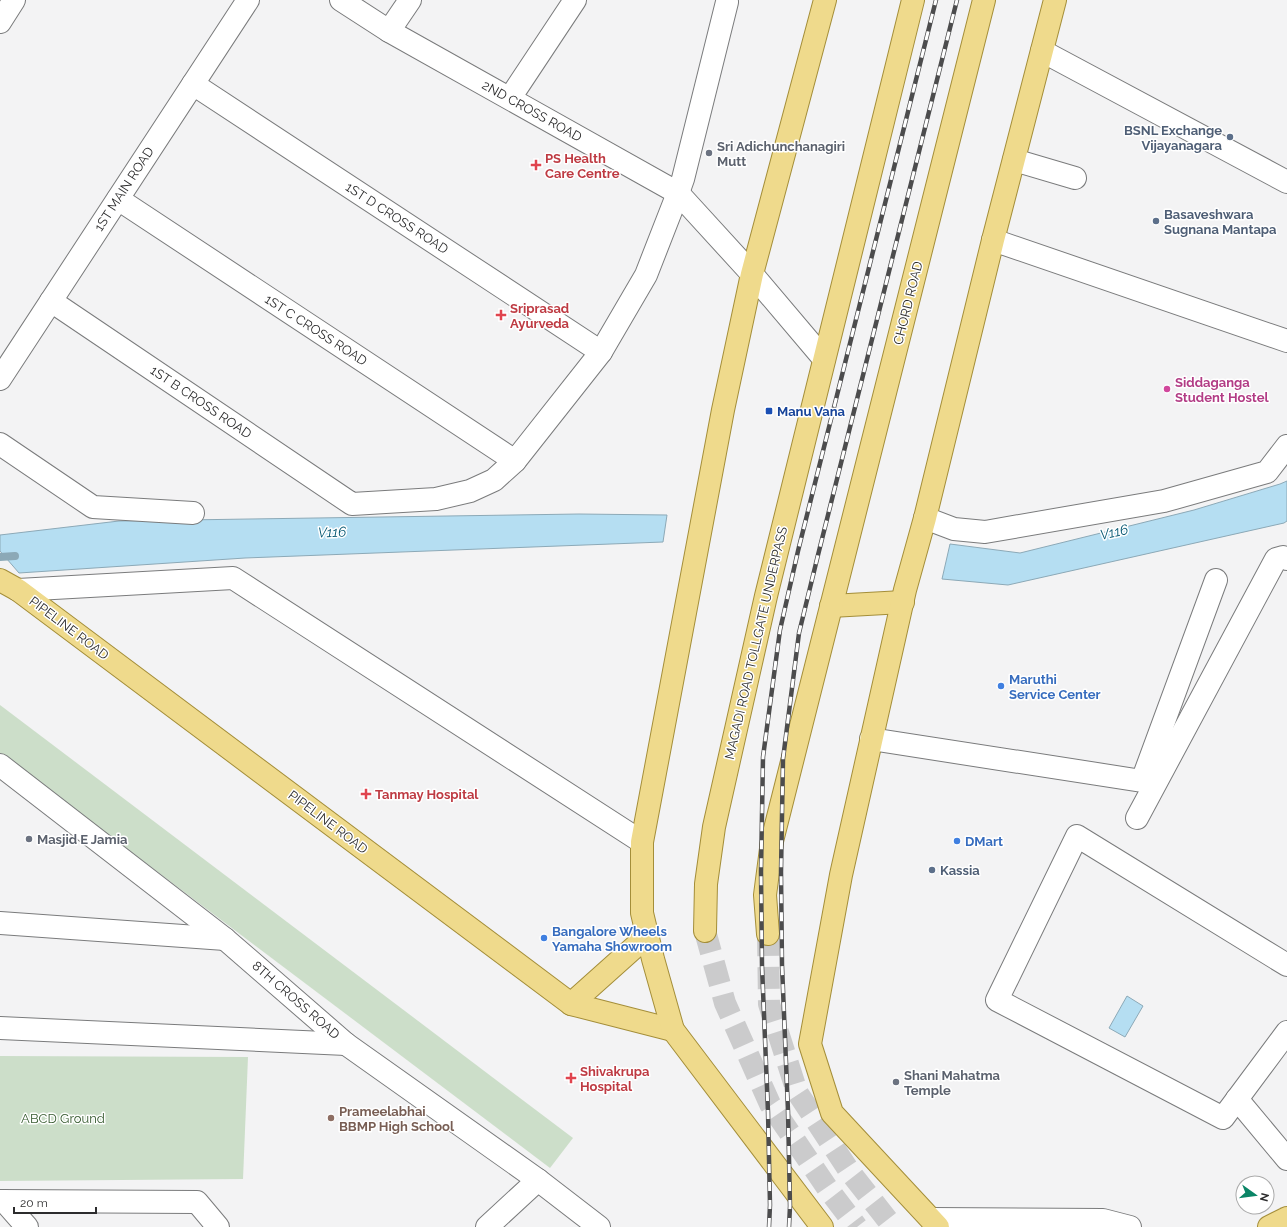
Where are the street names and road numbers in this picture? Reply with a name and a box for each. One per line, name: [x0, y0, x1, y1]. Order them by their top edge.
street label: 2ND CROSS ROAD: [480, 77, 584, 145]
street label: 1ST MAIN ROAD: [91, 144, 157, 234]
street label: 1ST D CROSS ROAD: [343, 179, 451, 257]
street label: CHORD ROAD: [890, 260, 926, 346]
street label: 1ST C CROSS ROAD: [262, 291, 370, 369]
street label: 1ST B CROSS ROAD: [148, 363, 254, 441]
street label: MAGADI ROAD TOLLGATE UNDERPASS: [722, 525, 790, 761]
street label: PIPELINE ROAD: [26, 593, 112, 663]
street label: PIPELINE ROAD: [285, 787, 371, 857]
street label: 8TH CROSS ROAD: [249, 958, 343, 1042]

